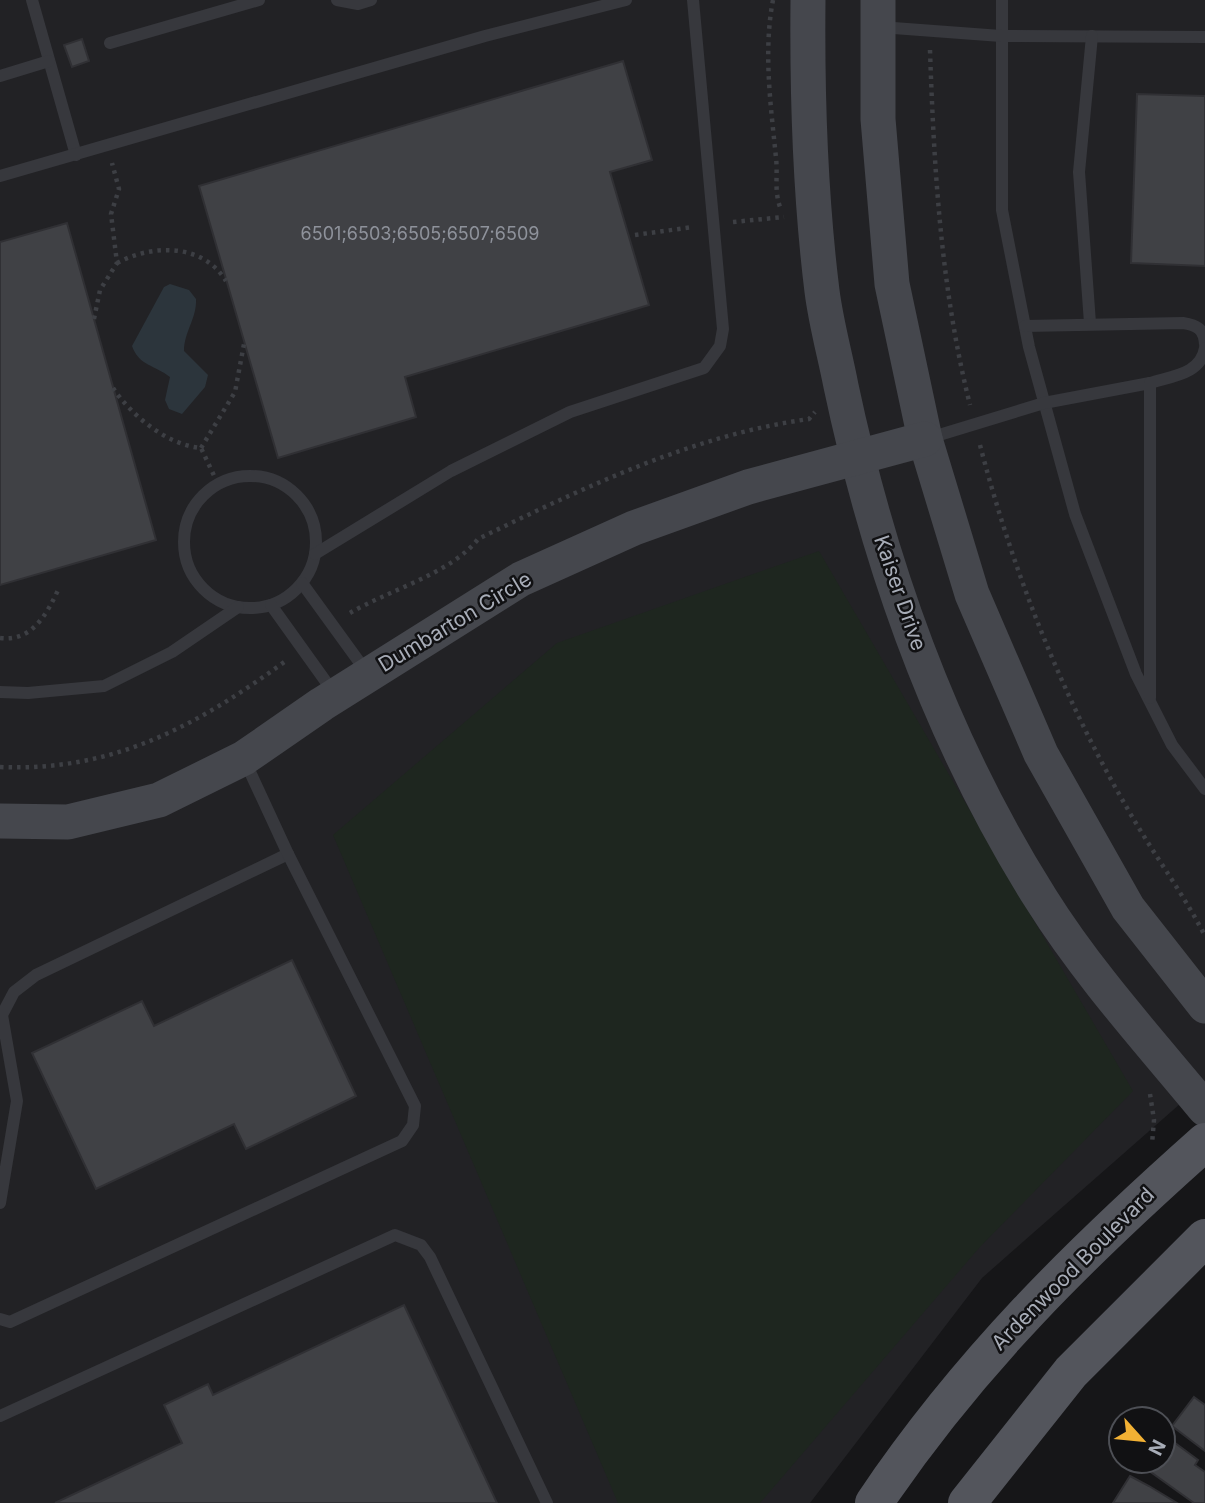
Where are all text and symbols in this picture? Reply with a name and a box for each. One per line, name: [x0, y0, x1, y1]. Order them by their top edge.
house number: 6501;6503;6505;6507;6509: [301, 223, 539, 244]
street label: Kaiser Drive: [869, 532, 932, 654]
street label: Dumbarton Circle: [374, 566, 536, 677]
street label: Ardenwood Boulevard: [986, 1182, 1159, 1355]
north arrow: [1107, 1405, 1177, 1475]
text: N: [1143, 1436, 1170, 1459]

